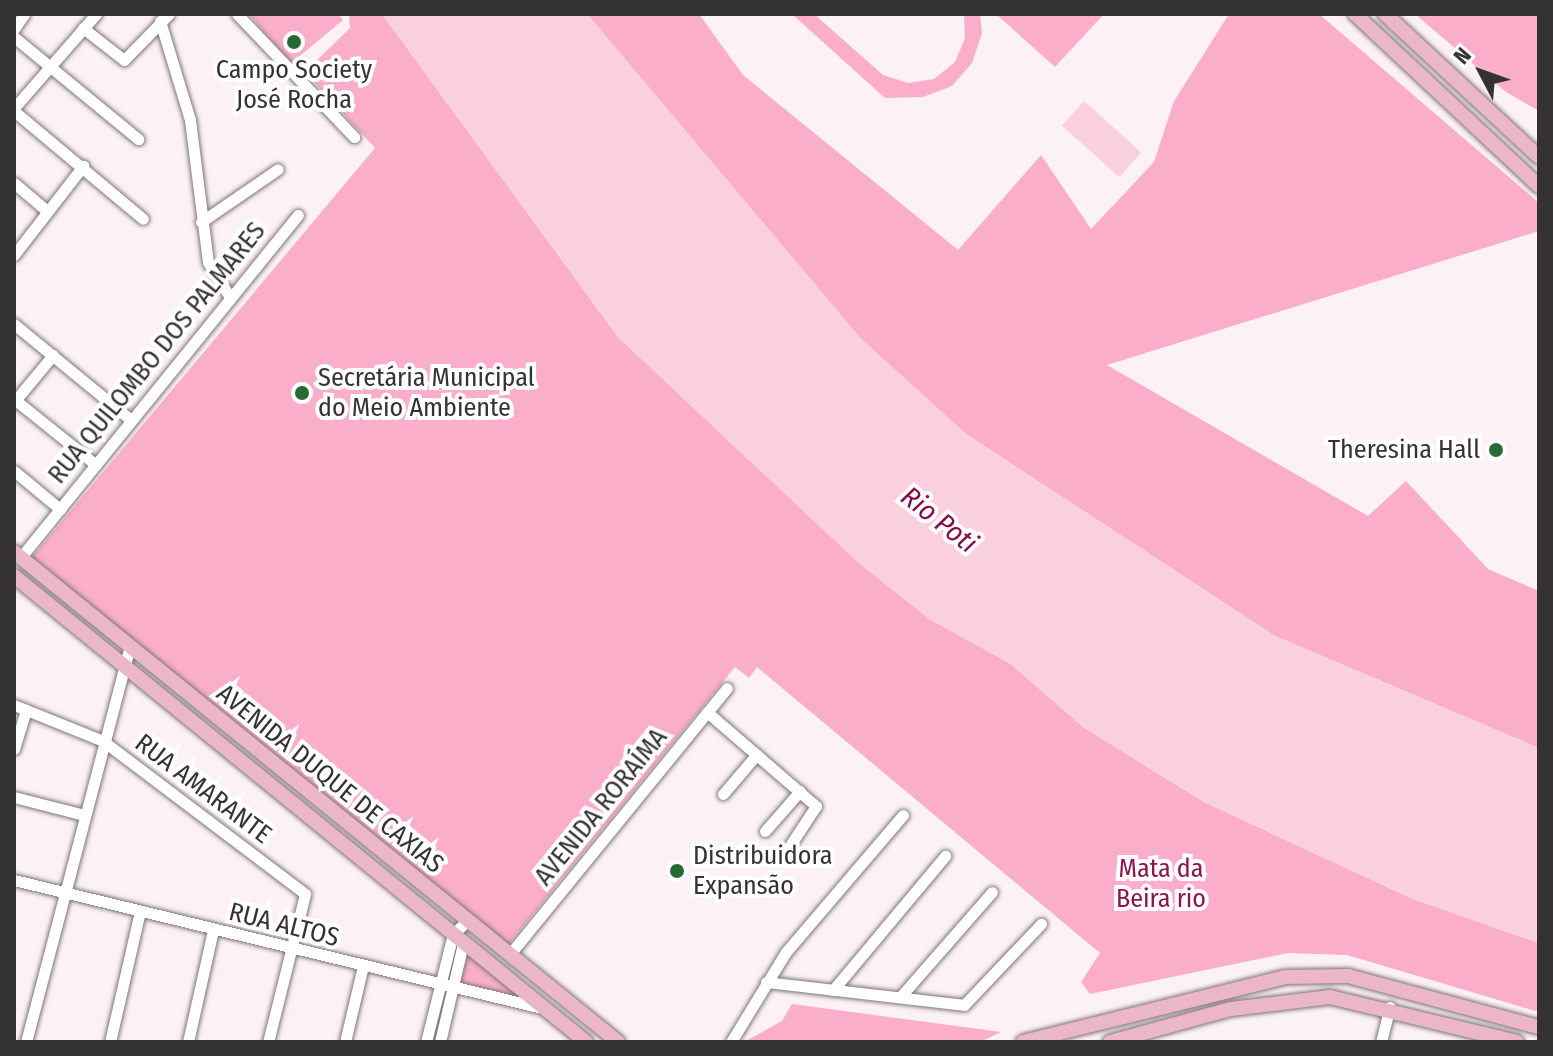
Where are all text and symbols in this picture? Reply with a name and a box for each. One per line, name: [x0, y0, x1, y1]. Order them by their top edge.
north arrow: [1441, 32, 1521, 112]
marker: Campo Society José Rocha: [285, 33, 303, 51]
text: N: [1448, 42, 1477, 70]
place label: Campo Society José Rocha: [216, 54, 372, 116]
street label: RUA QUILOMBO DOS PALMARES: [42, 216, 272, 490]
place label: Secretária Municipal do Meio Ambiente: [318, 362, 535, 424]
marker: Secretária Municipal do Meio Ambiente: [293, 384, 311, 402]
place label: Theresina Hall: [1328, 434, 1480, 466]
marker: Theresina Hall: [1487, 441, 1505, 459]
water label: Rio Poti: [894, 480, 984, 560]
street label: AVENIDA DUQUE DE CAXIAS: [210, 678, 450, 880]
street label: AVENIDA RORAÍMA: [528, 722, 674, 892]
street label: RUA AMARANTE: [129, 728, 277, 850]
place label: Distribuidora Expansão: [693, 840, 832, 902]
park label: Mata da Beira rio: [1116, 853, 1206, 914]
marker: Distribuidora Expansão: [668, 862, 686, 880]
street label: RUA ALTOS: [226, 896, 342, 954]

